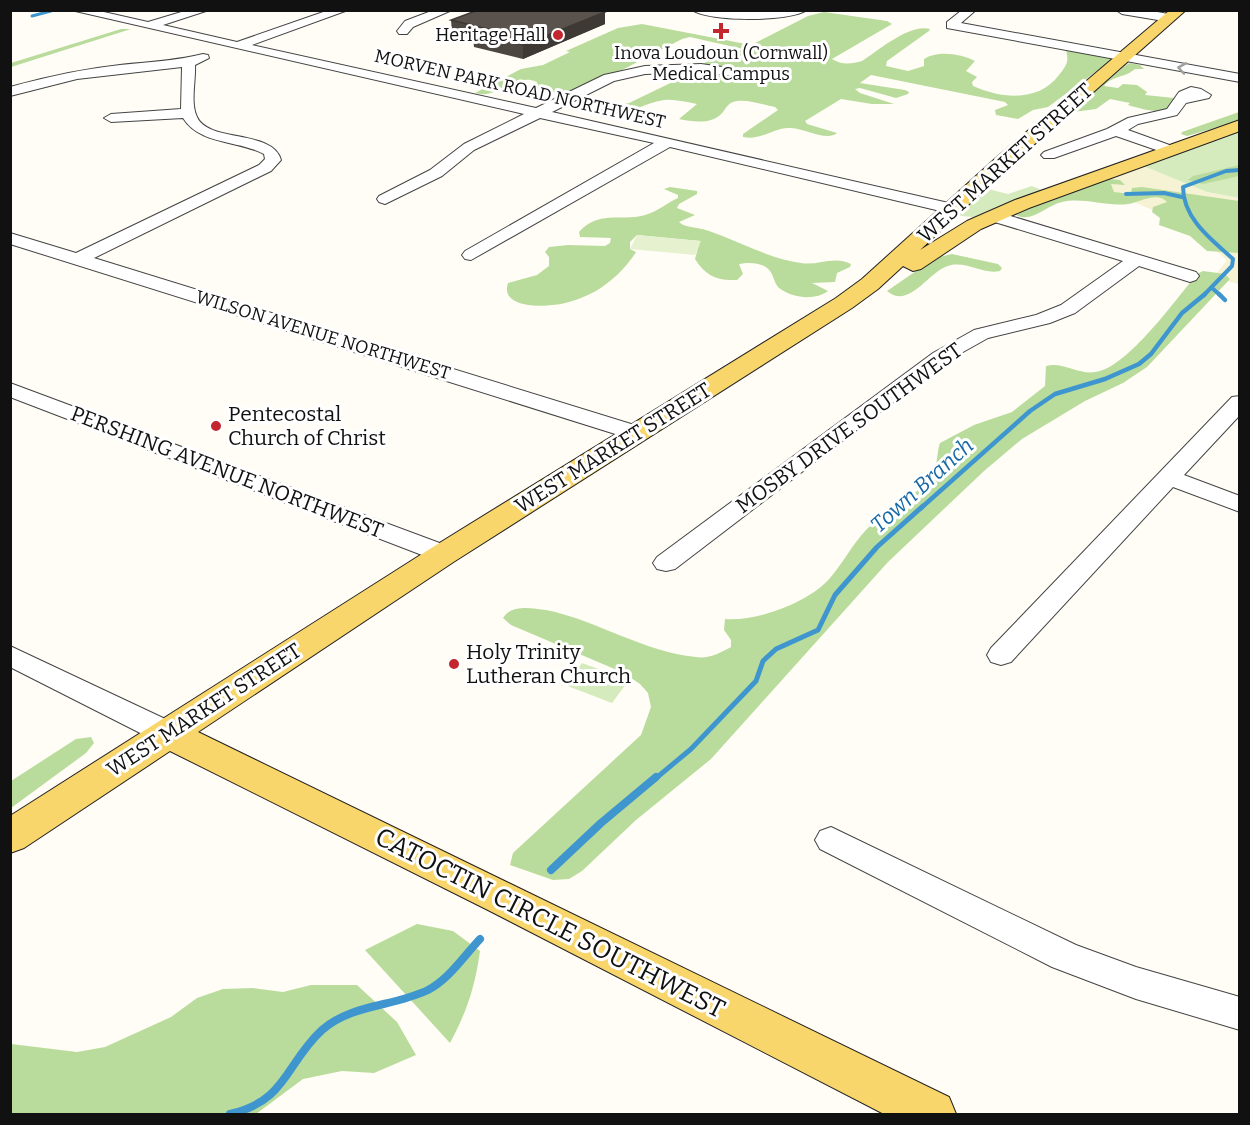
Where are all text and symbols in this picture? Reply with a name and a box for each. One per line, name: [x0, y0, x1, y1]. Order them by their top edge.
marker: Inova Loudoun (Cornwall) Medical Campus: [712, 22, 730, 40]
place label: Heritage Hall: [435, 24, 546, 46]
marker: Heritage Hall: [551, 28, 565, 42]
place label: Inova Loudoun (Cornwall) Medical Campus: [614, 42, 828, 85]
street label: MORVEN PARK ROAD NORTHWEST: [372, 45, 668, 133]
one-way arrow: [1178, 62, 1188, 75]
street label: WEST MARKET STREET: [912, 78, 1098, 248]
street label: WILSON AVENUE NORTHWEST: [193, 286, 453, 384]
street label: MOSBY DRIVE SOUTHWEST: [731, 337, 967, 519]
street label: WEST MARKET STREET: [510, 377, 716, 519]
street label: PERSHING AVENUE NORTHWEST: [67, 400, 387, 544]
place label: Pentecostal Church of Christ: [228, 401, 386, 451]
marker: Pentecostal Church of Christ: [209, 419, 223, 433]
water label: Town Branch: [865, 432, 979, 538]
street label: WEST MARKET STREET: [102, 637, 306, 783]
place label: Holy Trinity Lutheran Church: [466, 639, 631, 689]
marker: Holy Trinity Lutheran Church: [447, 657, 461, 671]
street label: CATOCTIN CIRCLE SOUTHWEST: [370, 821, 730, 1025]

